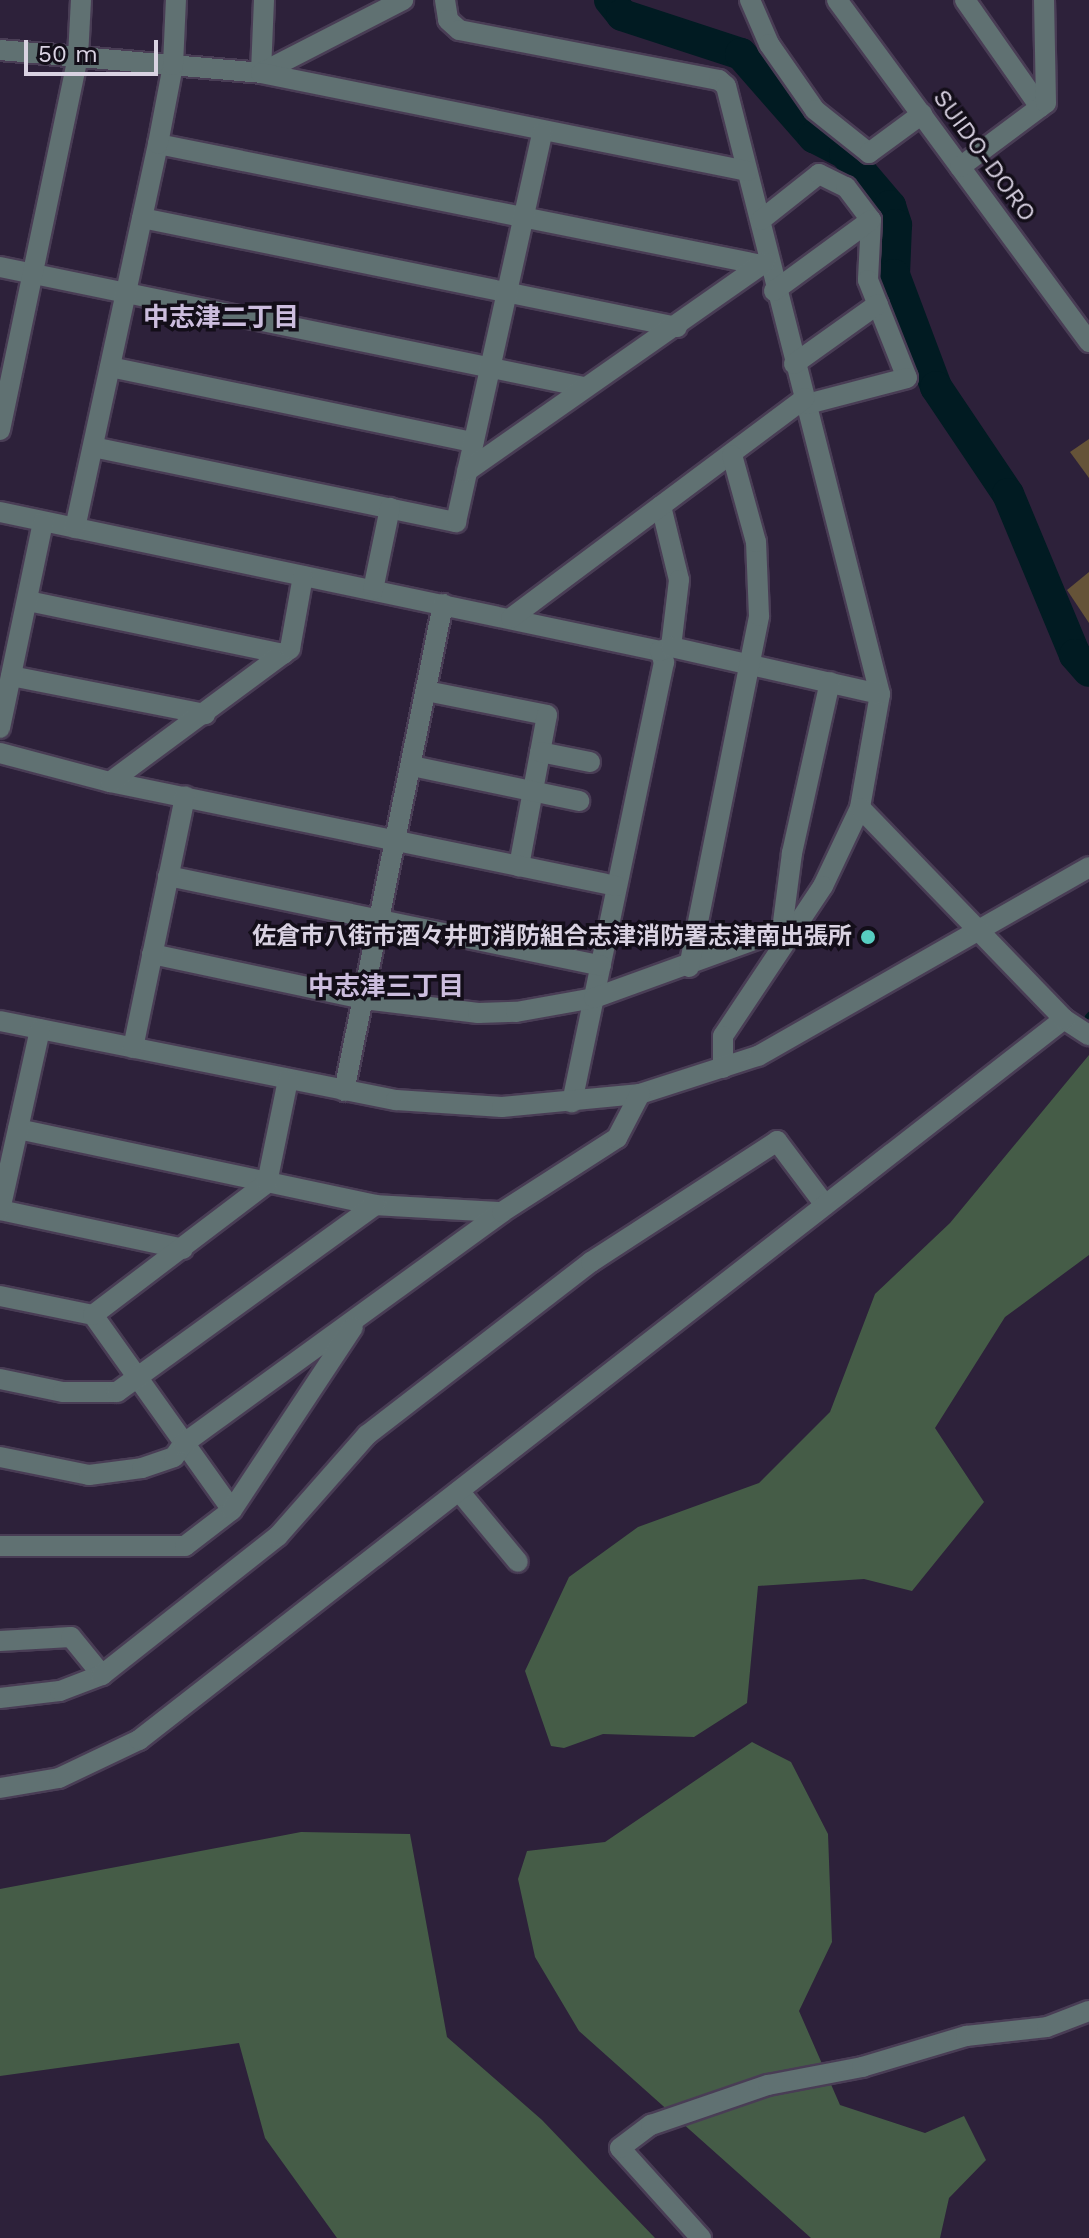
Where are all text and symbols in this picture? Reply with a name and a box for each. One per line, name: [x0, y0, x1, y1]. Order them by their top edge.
scale bar: [28, 24, 162, 74]
text: 50 m: [38, 40, 98, 68]
street label: SUIDO-DORO: [927, 84, 1041, 228]
district label: 中志津二丁目: [143, 302, 299, 334]
place label: 佐倉市八街市酒々井町消防組合志津消防署志津南出張所: [252, 923, 852, 951]
marker: 佐倉市八街市酒々井町消防組合志津消防署志津南出張所: [859, 928, 877, 946]
district label: 中志津三丁目: [308, 971, 464, 1003]

